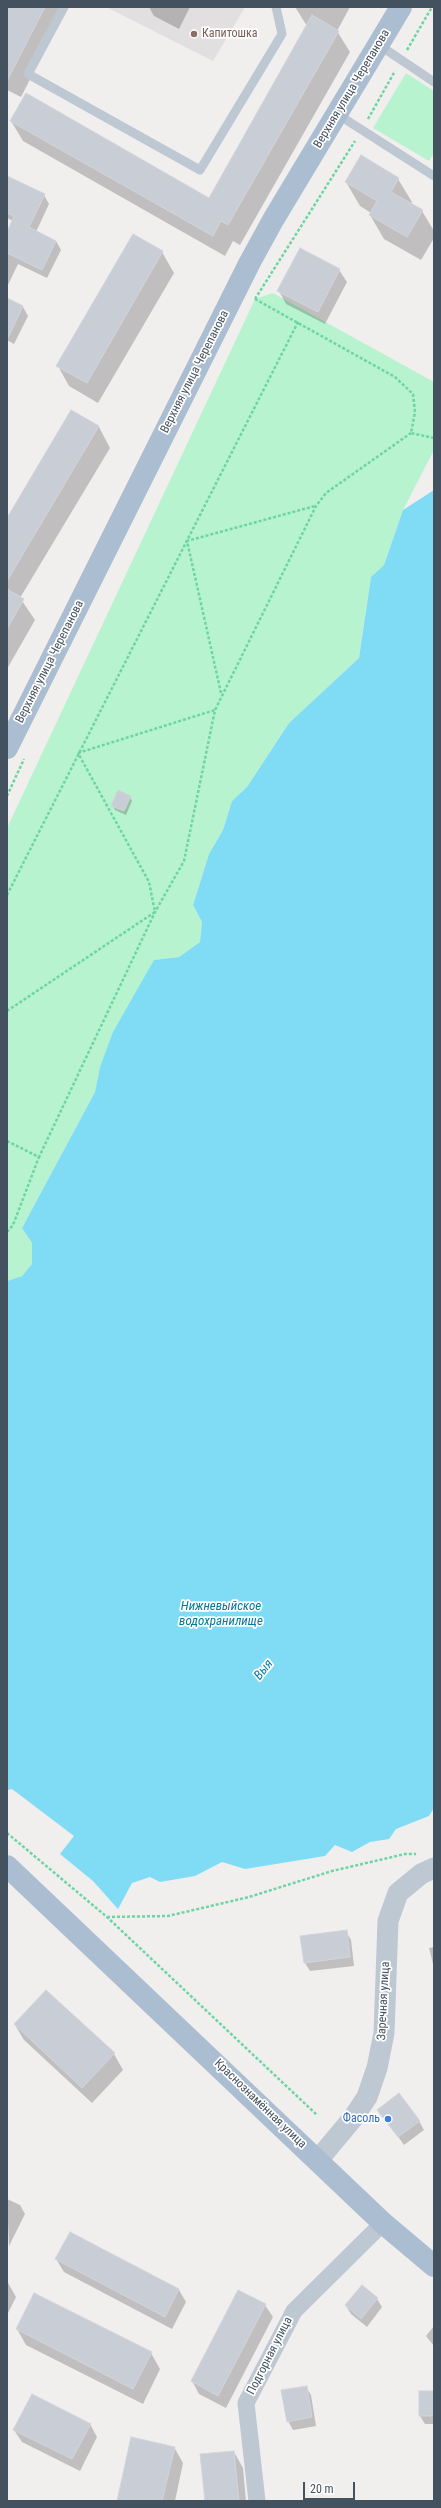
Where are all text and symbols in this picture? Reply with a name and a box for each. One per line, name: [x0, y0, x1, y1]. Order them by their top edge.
place label: Капитошка: [202, 27, 258, 41]
street label: Верхняя улица Черепанова: [311, 27, 393, 151]
marker: Капитошка: [189, 29, 199, 39]
street label: Верхняя улица Черепанова: [158, 308, 232, 436]
street label: Верхняя улица Черепанова: [13, 598, 87, 726]
water label: Нижневыйское водохранилище: [179, 1599, 263, 1630]
water label: Выя: [251, 1657, 277, 1683]
street label: Заречная улица: [375, 1961, 393, 2041]
street label: Краснознамённая улица: [211, 2056, 309, 2152]
place label: Фасоль: [343, 2112, 380, 2126]
marker: Фасоль: [383, 2114, 393, 2124]
street label: Подгорная улица: [244, 2315, 296, 2397]
scale bar: [305, 2474, 357, 2500]
text: 20 m: [310, 2482, 334, 2496]

